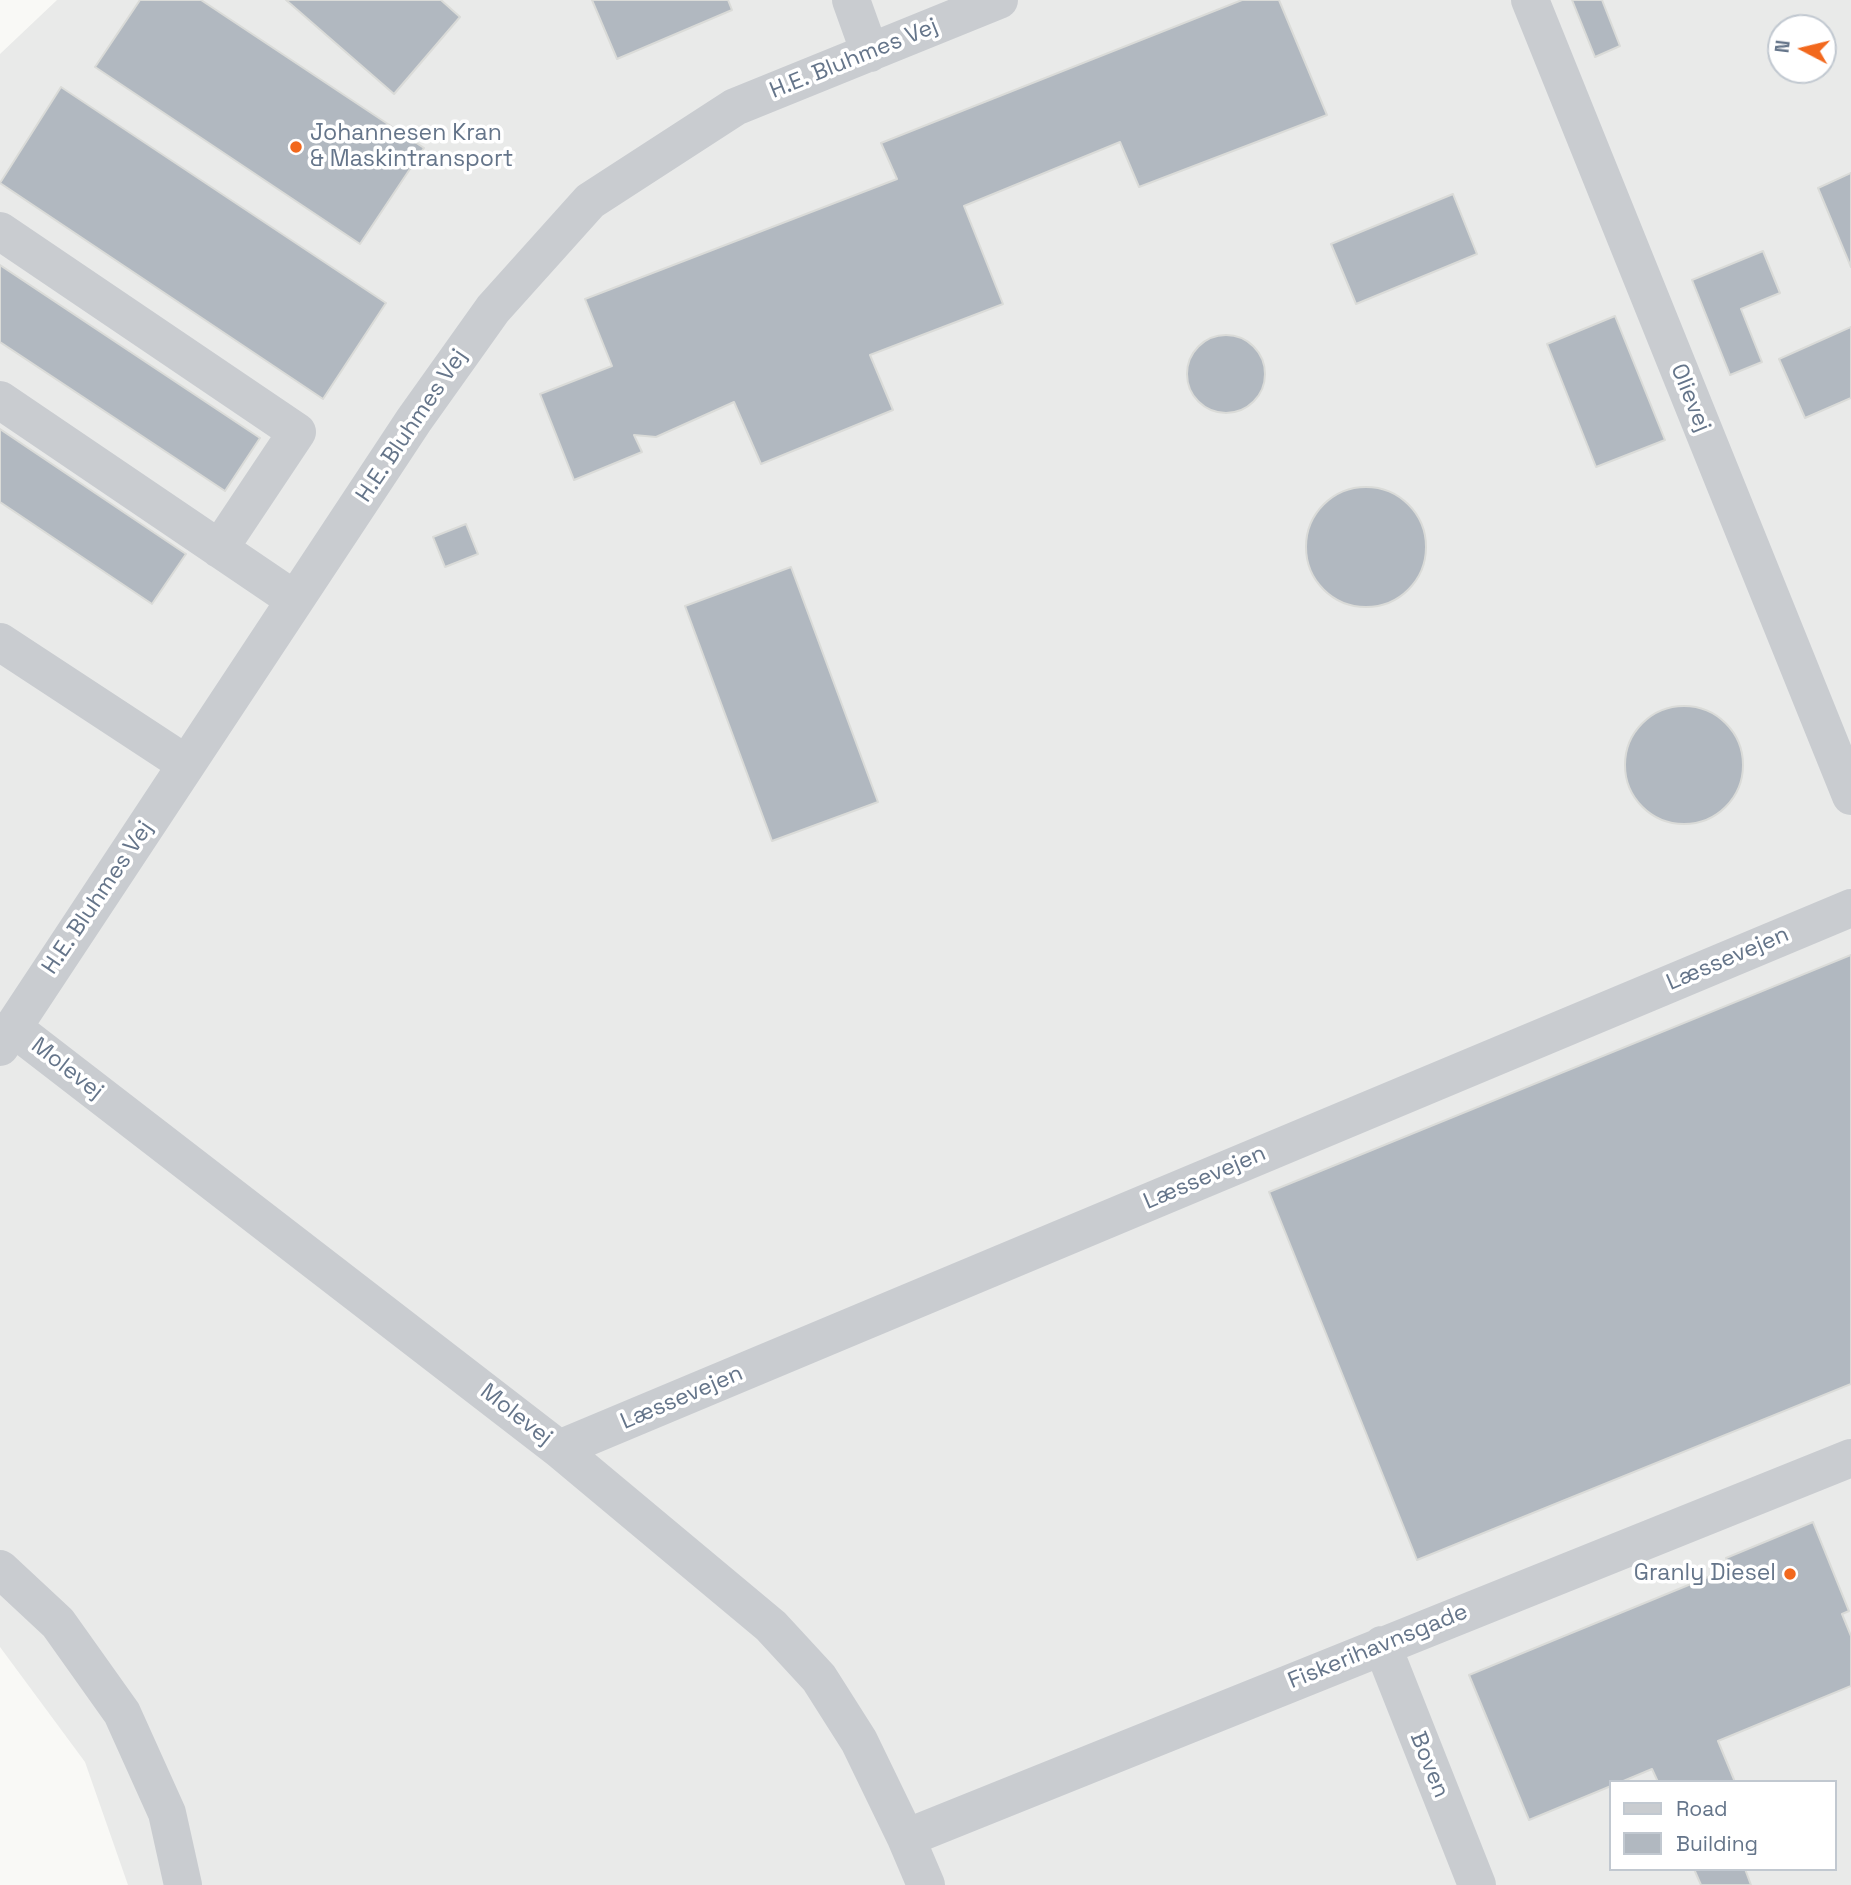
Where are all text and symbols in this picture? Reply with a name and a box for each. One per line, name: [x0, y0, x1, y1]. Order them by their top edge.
street label: H.E. Bluhmes Vej: [766, 13, 942, 105]
north arrow: [1767, 14, 1837, 84]
text: N: [1769, 39, 1796, 54]
place label: Johannesen Kran & Maskintransport: [310, 120, 513, 174]
marker: Johannesen Kran & Maskintransport: [288, 139, 304, 155]
street label: H.E. Bluhmes Vej: [351, 344, 473, 508]
street label: Olievej: [1664, 360, 1716, 436]
street label: H.E. Bluhmes Vej: [37, 816, 159, 980]
street label: Læssevejen: [1663, 921, 1793, 997]
street label: Molevej: [25, 1032, 109, 1106]
street label: Læssevejen: [1140, 1140, 1270, 1216]
street label: Læssevejen: [617, 1360, 747, 1436]
street label: Molevej: [474, 1378, 558, 1452]
place label: Granly Diesel: [1634, 1560, 1776, 1588]
marker: Granly Diesel: [1782, 1566, 1798, 1582]
street label: Fiskerihavnsgade: [1284, 1598, 1472, 1696]
street label: Boven: [1403, 1728, 1455, 1802]
legend: [1610, 1780, 1837, 1871]
text: Road: [1676, 1795, 1728, 1822]
text: Building: [1676, 1830, 1758, 1857]

